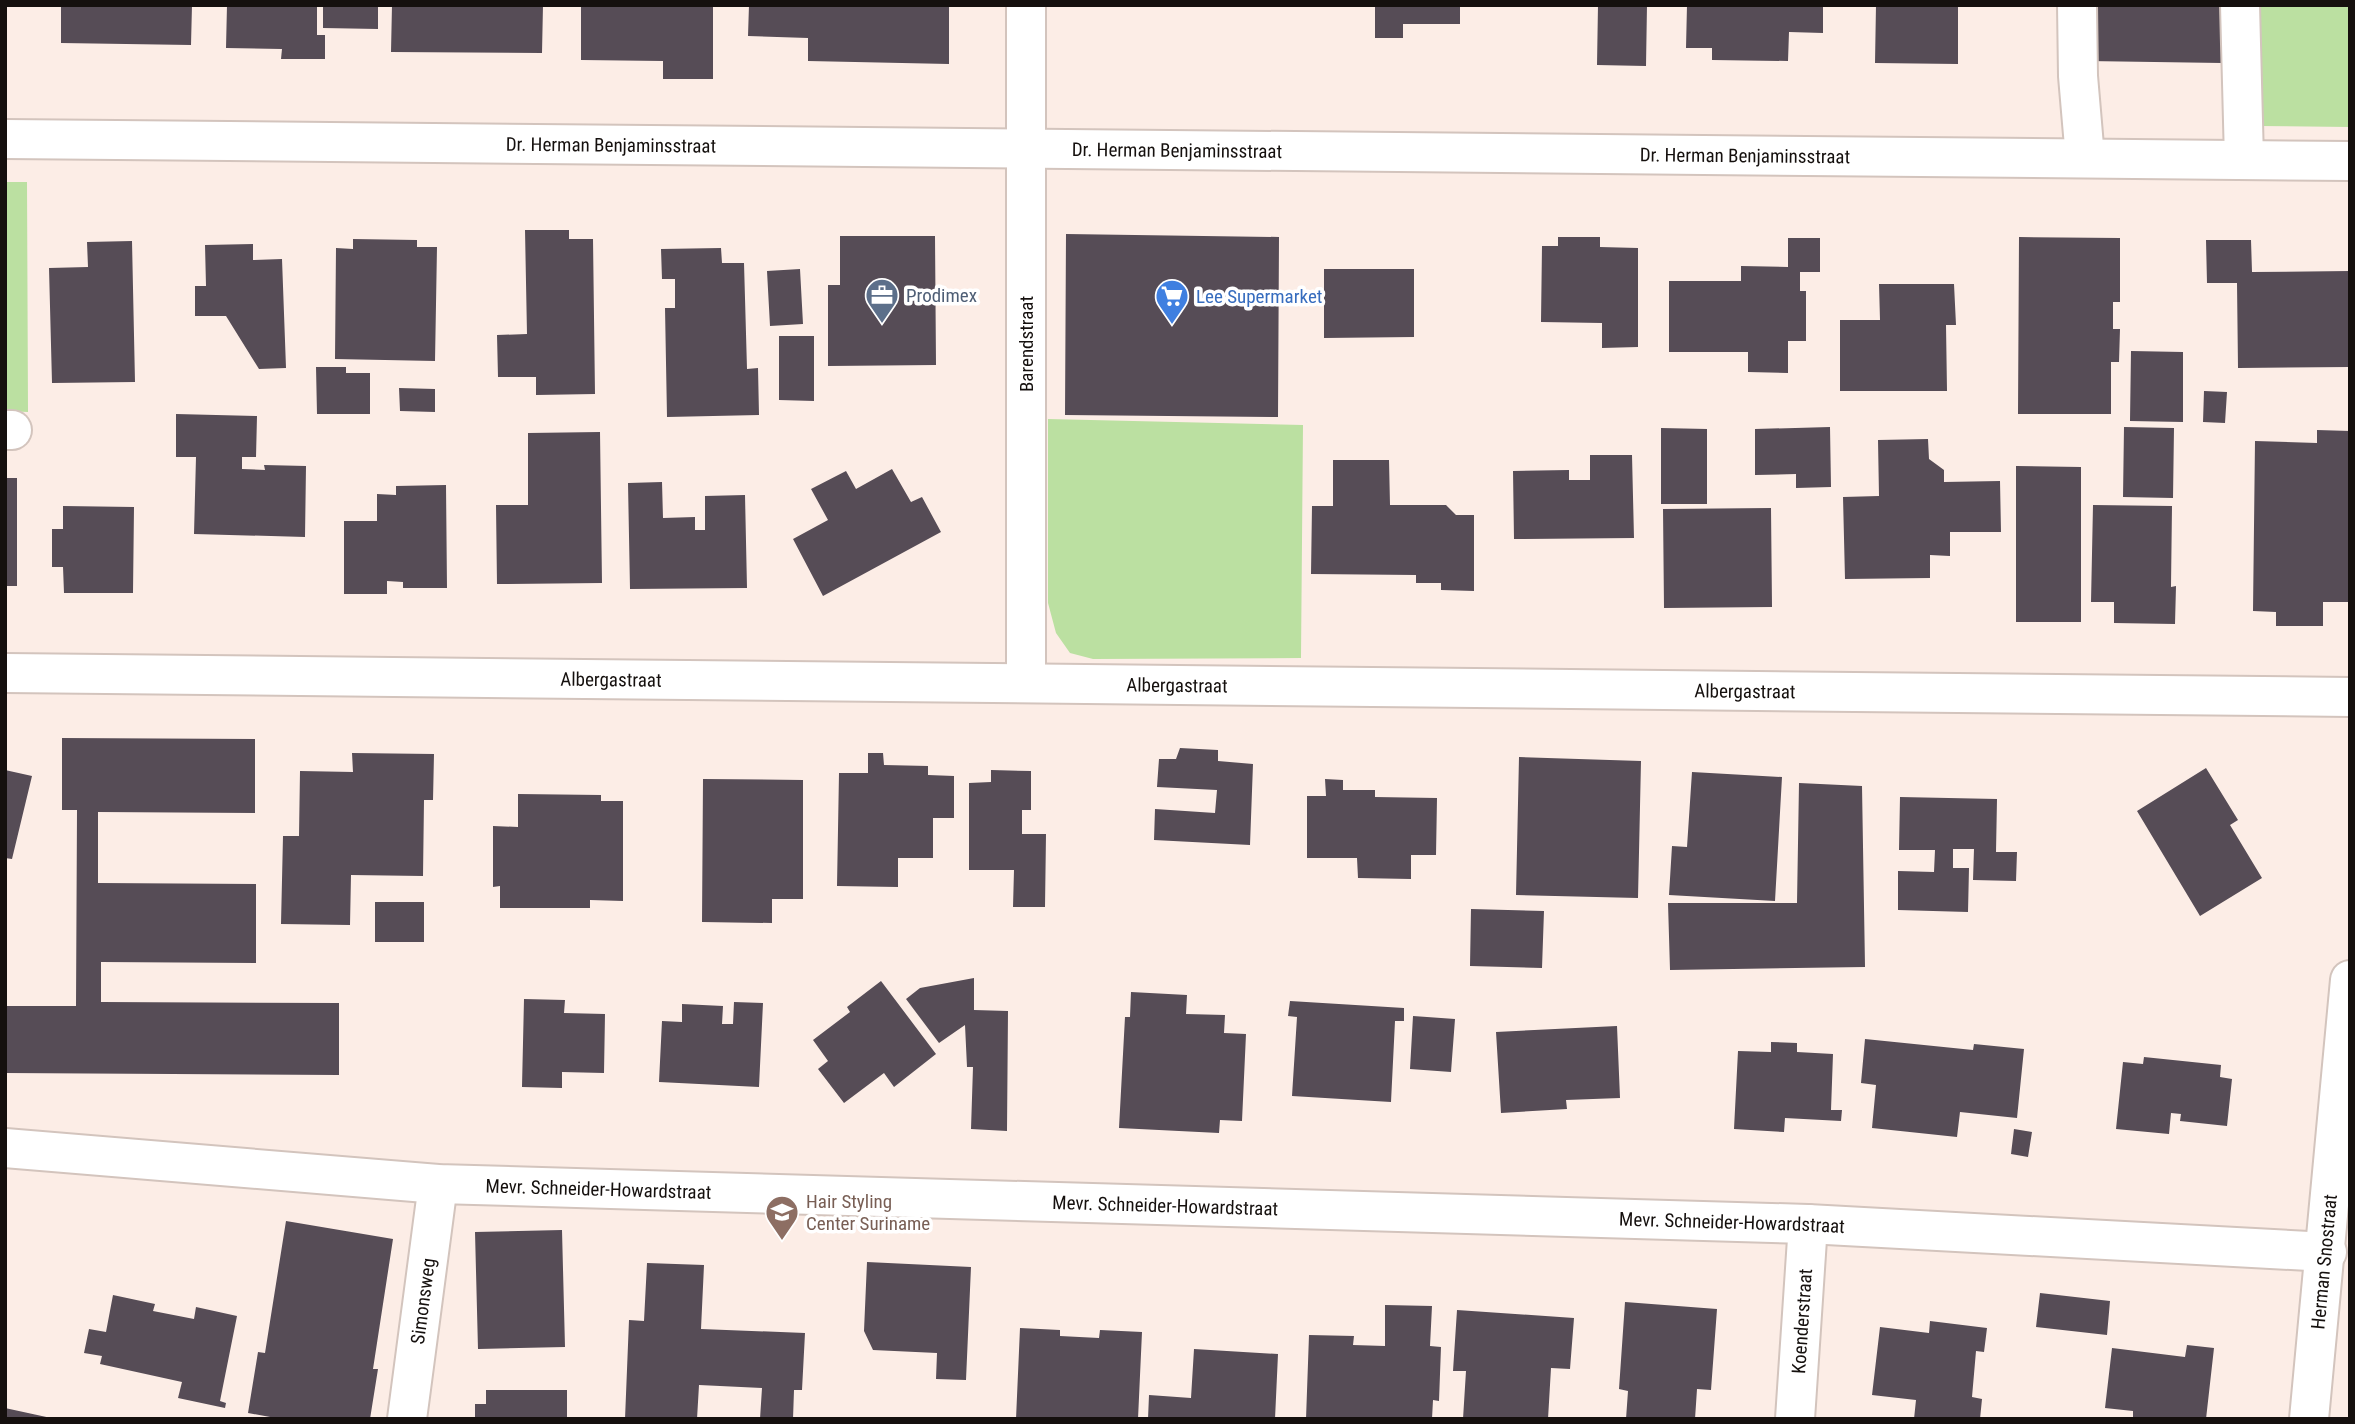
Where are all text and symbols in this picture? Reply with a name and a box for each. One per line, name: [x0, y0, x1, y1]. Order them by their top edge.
street label: Dr. Herman Benjaminsstraat: [506, 132, 716, 157]
street label: Dr. Herman Benjaminsstraat: [1072, 138, 1282, 162]
street label: Dr. Herman Benjaminsstraat: [1640, 143, 1850, 168]
office icon: Prodimex: [863, 276, 901, 325]
supermarket icon: Lee Supermarket: [1153, 277, 1191, 326]
place label: Prodimex: [906, 284, 977, 307]
place label: Lee Supermarket: [1196, 285, 1322, 308]
street label: Barendstraat: [1015, 296, 1038, 392]
street label: Albergastraat: [560, 667, 662, 691]
street label: Albergastraat: [1126, 673, 1228, 697]
street label: Albergastraat: [1694, 679, 1796, 703]
street label: Mevr. Schneider-Howardstraat: [485, 1174, 712, 1203]
place label: Hair Styling Center Suriname: [806, 1190, 930, 1235]
street label: Mevr. Schneider-Howardstraat: [1052, 1190, 1278, 1220]
school or university icon: Hair Styling Center Suriname: [763, 1193, 801, 1242]
street label: Herman Snostraat: [2306, 1193, 2341, 1330]
street label: Mevr. Schneider-Howardstraat: [1619, 1207, 1845, 1237]
street label: Simonsweg: [405, 1257, 440, 1345]
street label: Koenderstraat: [1787, 1268, 1817, 1375]

